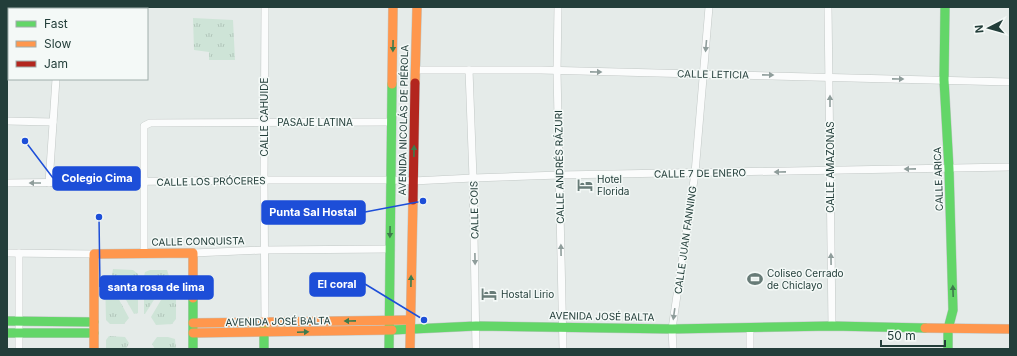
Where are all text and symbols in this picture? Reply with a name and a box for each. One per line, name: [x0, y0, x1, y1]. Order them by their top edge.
legend: [8, 8, 148, 80]
north arrow: [969, 8, 1009, 48]
text: Fast: [44, 16, 68, 31]
text: N: [972, 24, 986, 34]
text: Slow: [44, 36, 72, 51]
one-way arrow: [390, 40, 396, 53]
one-way arrow: [702, 40, 709, 52]
street label: AVENIDA NICOLÁS DE PIÉROLA: [395, 44, 410, 195]
text: Jam: [44, 56, 68, 71]
street label: CALLE LETICIA: [677, 67, 749, 81]
one-way arrow: [590, 69, 603, 75]
one-way arrow: [762, 72, 775, 78]
one-way arrow: [892, 75, 904, 82]
street label: CALLE CAHUIDE: [258, 78, 270, 156]
one-way arrow: [827, 94, 833, 107]
street label: CALLE ANDRÉS RÁZURI: [551, 110, 566, 224]
street label: PASAJE LATINA: [277, 116, 353, 128]
street label: CALLE AMAZONAS: [824, 121, 836, 213]
one-way arrow: [410, 145, 417, 157]
street label: CALLE ARICA: [931, 147, 945, 211]
street label: CALLE 7 DE ENERO: [654, 166, 747, 180]
one-way arrow: [903, 166, 916, 172]
callout: Colegio Cima: [53, 167, 140, 190]
one-way arrow: [774, 168, 786, 175]
text: Colegio Cima: [61, 171, 133, 185]
street label: CALLE LOS PRÓCERES: [156, 173, 266, 188]
place label: Hotel Florida: [597, 173, 629, 197]
hotel icon: Hotel Florida: [576, 176, 594, 194]
one-way arrow: [28, 180, 41, 186]
street label: CALLE COIS: [467, 181, 481, 239]
street label: CALLE JUAN FANNING: [671, 185, 699, 295]
callout: Punta Sal Hostal: [262, 201, 365, 224]
text: Punta Sal Hostal: [269, 205, 357, 219]
one-way arrow: [387, 226, 394, 238]
street label: CALLE CONQUISTA: [151, 234, 245, 248]
one-way arrow: [558, 243, 564, 256]
one-way arrow: [828, 252, 834, 265]
one-way arrow: [471, 253, 478, 265]
place label: Coliseo Cerrado de Chiclayo: [767, 267, 844, 291]
sports icon: Coliseo Cerrado de Chiclayo: [746, 270, 764, 288]
callout: El coral: [310, 273, 365, 296]
one-way arrow: [408, 274, 414, 287]
callout: santa rosa de lima: [100, 276, 213, 299]
text: El coral: [317, 277, 357, 291]
text: santa rosa de lima: [107, 280, 205, 294]
one-way arrow: [950, 284, 956, 297]
hotel icon: Hostal Lirio: [480, 285, 498, 303]
place label: Hostal Lirio: [501, 288, 554, 300]
street label: AVENIDA JOSÉ BALTA: [549, 308, 655, 323]
one-way arrow: [671, 308, 677, 320]
street label: AVENIDA JOSÉ BALTA: [225, 313, 331, 328]
one-way arrow: [343, 318, 356, 324]
scale bar: [881, 322, 945, 348]
text: 50 m: [887, 328, 916, 343]
one-way arrow: [297, 329, 310, 335]

